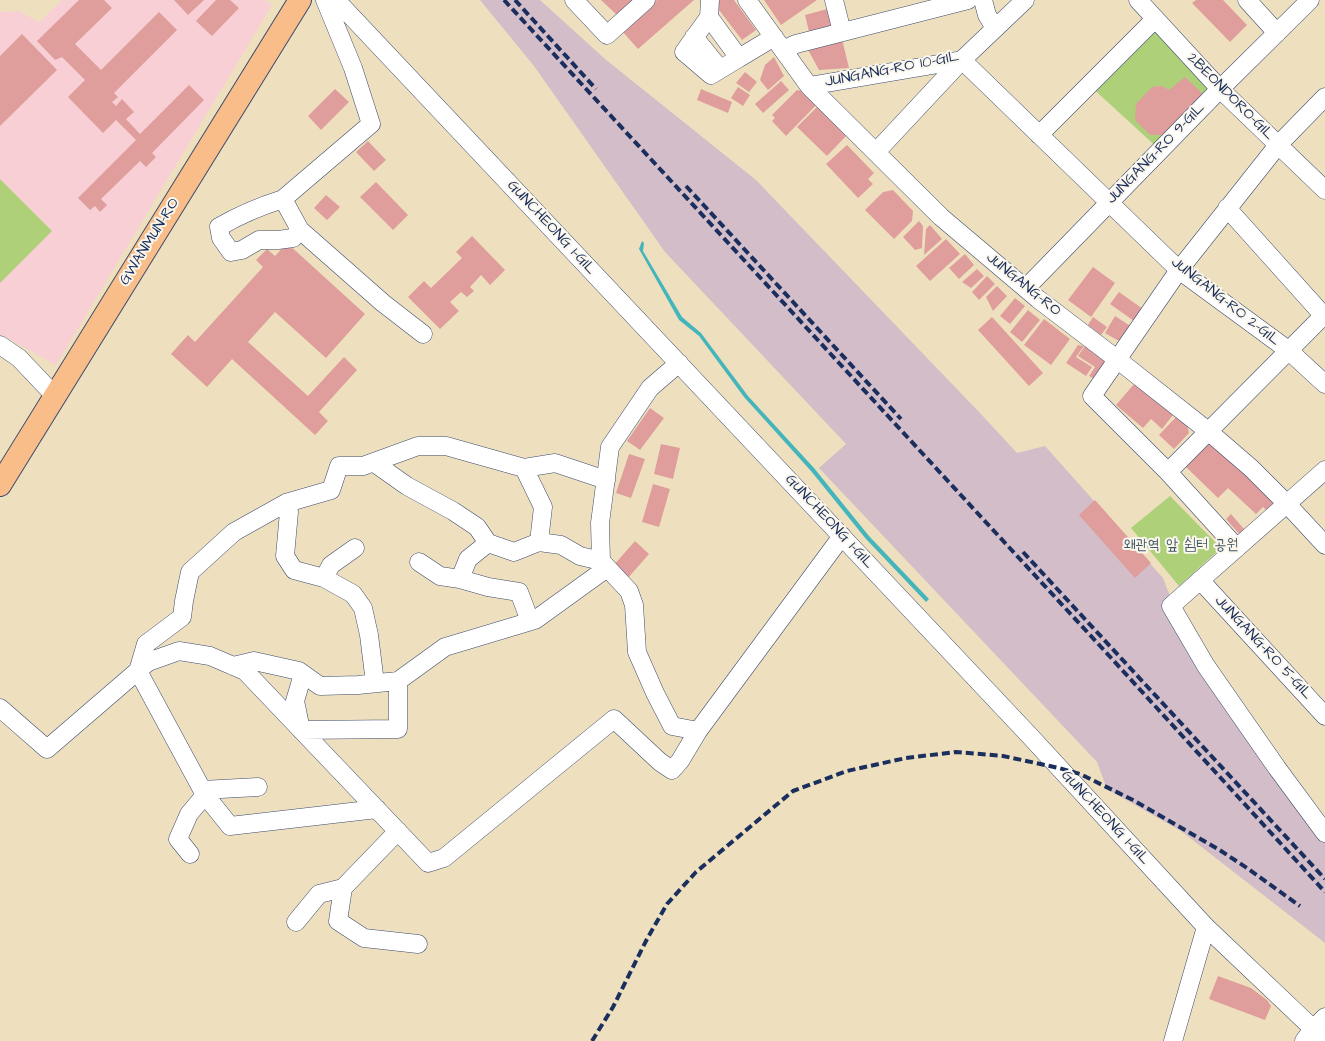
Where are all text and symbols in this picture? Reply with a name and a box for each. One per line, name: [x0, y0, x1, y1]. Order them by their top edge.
street label: JUNGANG-RO 10-GIL: [824, 48, 960, 92]
street label: 2BEONDORO-GIL: [1183, 50, 1277, 144]
street label: JUNGANG-RO 9-GIL: [1103, 100, 1209, 208]
street label: GUNCHEONG 1-GIL: [503, 177, 599, 279]
street label: GWANMUN-RO: [116, 195, 184, 289]
street label: JUNGANG-RO: [982, 249, 1064, 321]
street label: JUNGANG-RO 2-GIL: [1167, 254, 1283, 350]
street label: GUNCHEONG 1-GIL: [781, 471, 877, 573]
park label: 왜관역 앞 쉼터 공원: [1124, 537, 1238, 555]
street label: JUNGANG-RO 5-GIL: [1210, 592, 1316, 704]
street label: GUNCHEONG 1-GIL: [1057, 767, 1153, 869]

